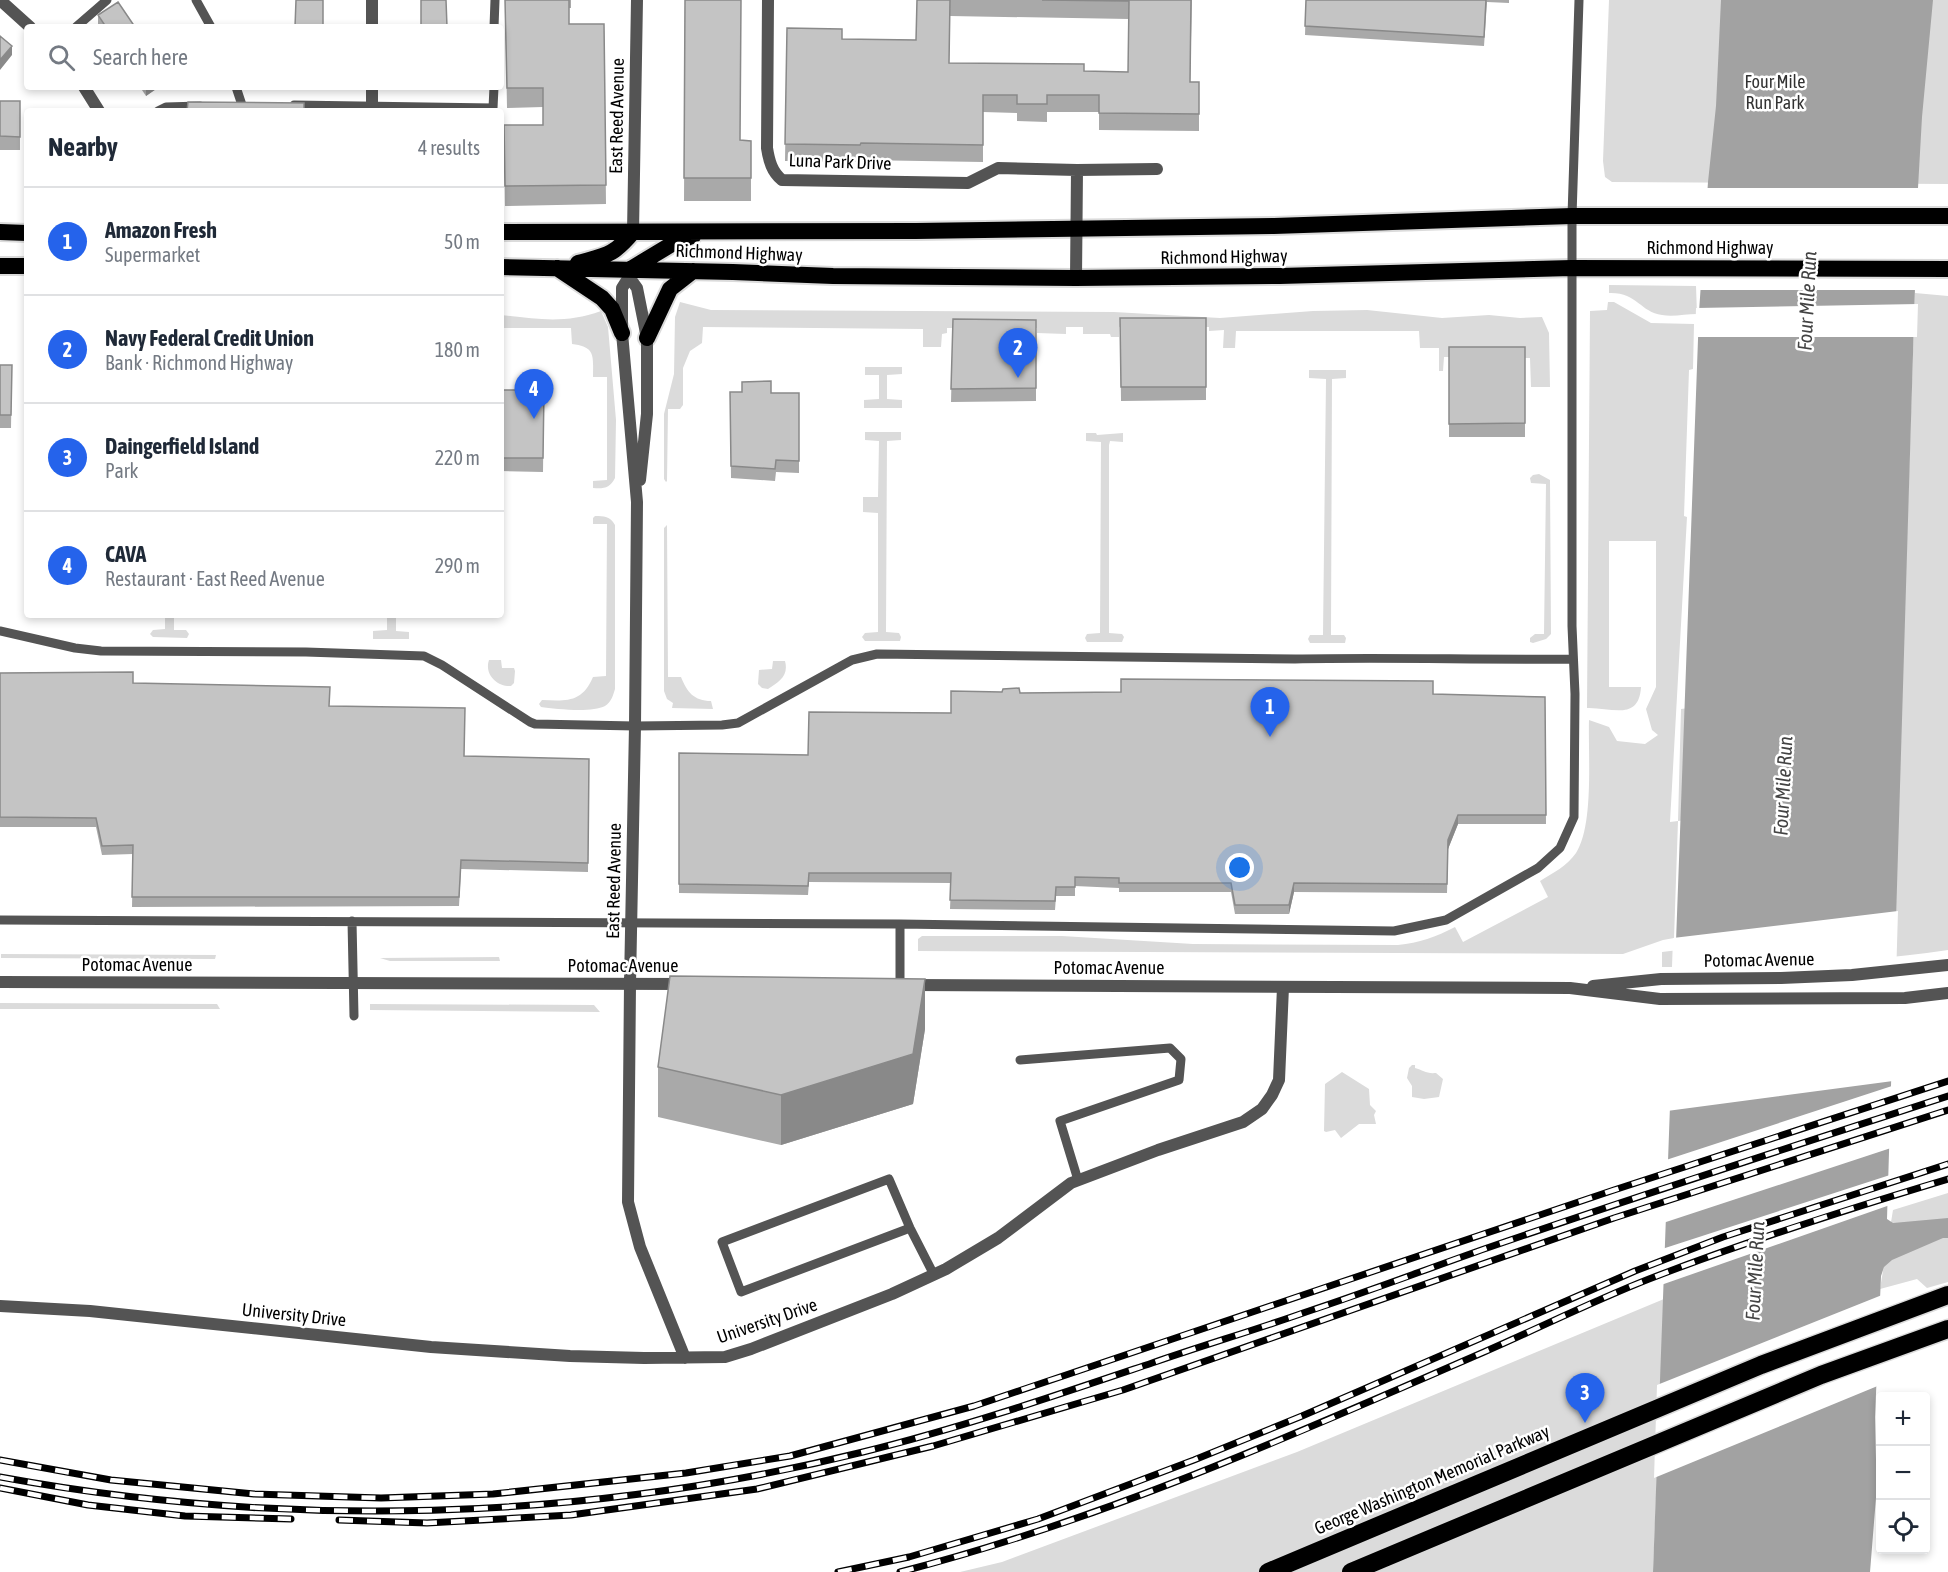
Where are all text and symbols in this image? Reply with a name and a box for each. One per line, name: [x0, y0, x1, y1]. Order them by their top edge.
search box: [24, 24, 504, 90]
icon: search: [45, 41, 78, 74]
text: Search here: [93, 44, 188, 70]
street label: East Reed Avenue: [605, 58, 628, 174]
park label: Four Mile Run Park: [1745, 71, 1805, 113]
text: Nearby: [48, 132, 118, 162]
text: 4 results: [418, 136, 480, 159]
street label: Luna Park Drive: [788, 149, 892, 174]
text: Amazon Fresh: [105, 217, 217, 243]
text: 1: [63, 230, 72, 253]
text: 50 m: [444, 230, 480, 253]
street label: Richmond Highway: [1646, 237, 1774, 258]
street label: Richmond Highway: [675, 240, 803, 265]
text: Supermarket: [105, 243, 200, 266]
street label: Richmond Highway: [1160, 245, 1288, 268]
water label: Four Mile Run: [1792, 250, 1821, 351]
text: Navy Federal Credit Union: [105, 325, 314, 351]
pin: 2: [998, 328, 1038, 378]
text: 2: [63, 338, 72, 361]
text: 180 m: [435, 338, 480, 361]
text: Bank · Richmond Highway: [105, 351, 293, 374]
pin: 4: [514, 370, 554, 419]
text: Daingerfield Island: [105, 433, 259, 459]
text: 3: [63, 446, 72, 469]
text: 220 m: [435, 446, 480, 469]
text: Park: [105, 459, 138, 482]
text: CAVA: [105, 541, 146, 567]
text: 4: [63, 554, 72, 577]
text: 290 m: [435, 554, 480, 577]
text: Restaurant · East Reed Avenue: [105, 567, 325, 590]
pin: 1: [1250, 688, 1290, 737]
water label: Four Mile Run: [1768, 735, 1797, 836]
street label: East Reed Avenue: [602, 823, 625, 939]
your location: [1225, 853, 1254, 882]
street label: Potomac Avenue: [1703, 948, 1815, 971]
street label: Potomac Avenue: [82, 954, 192, 975]
street label: Potomac Avenue: [568, 955, 678, 976]
street label: Potomac Avenue: [1054, 957, 1164, 978]
water label: Four Mile Run: [1740, 1220, 1769, 1321]
street label: University Drive: [714, 1294, 820, 1348]
street label: University Drive: [241, 1299, 347, 1330]
pin: 3: [1566, 1374, 1604, 1423]
map controls: [1876, 1392, 1930, 1554]
button: +: [1876, 1392, 1930, 1446]
street label: George Washington Memorial Parkway: [1311, 1420, 1552, 1539]
button: −: [1876, 1446, 1930, 1500]
button: locate: [1876, 1500, 1930, 1554]

